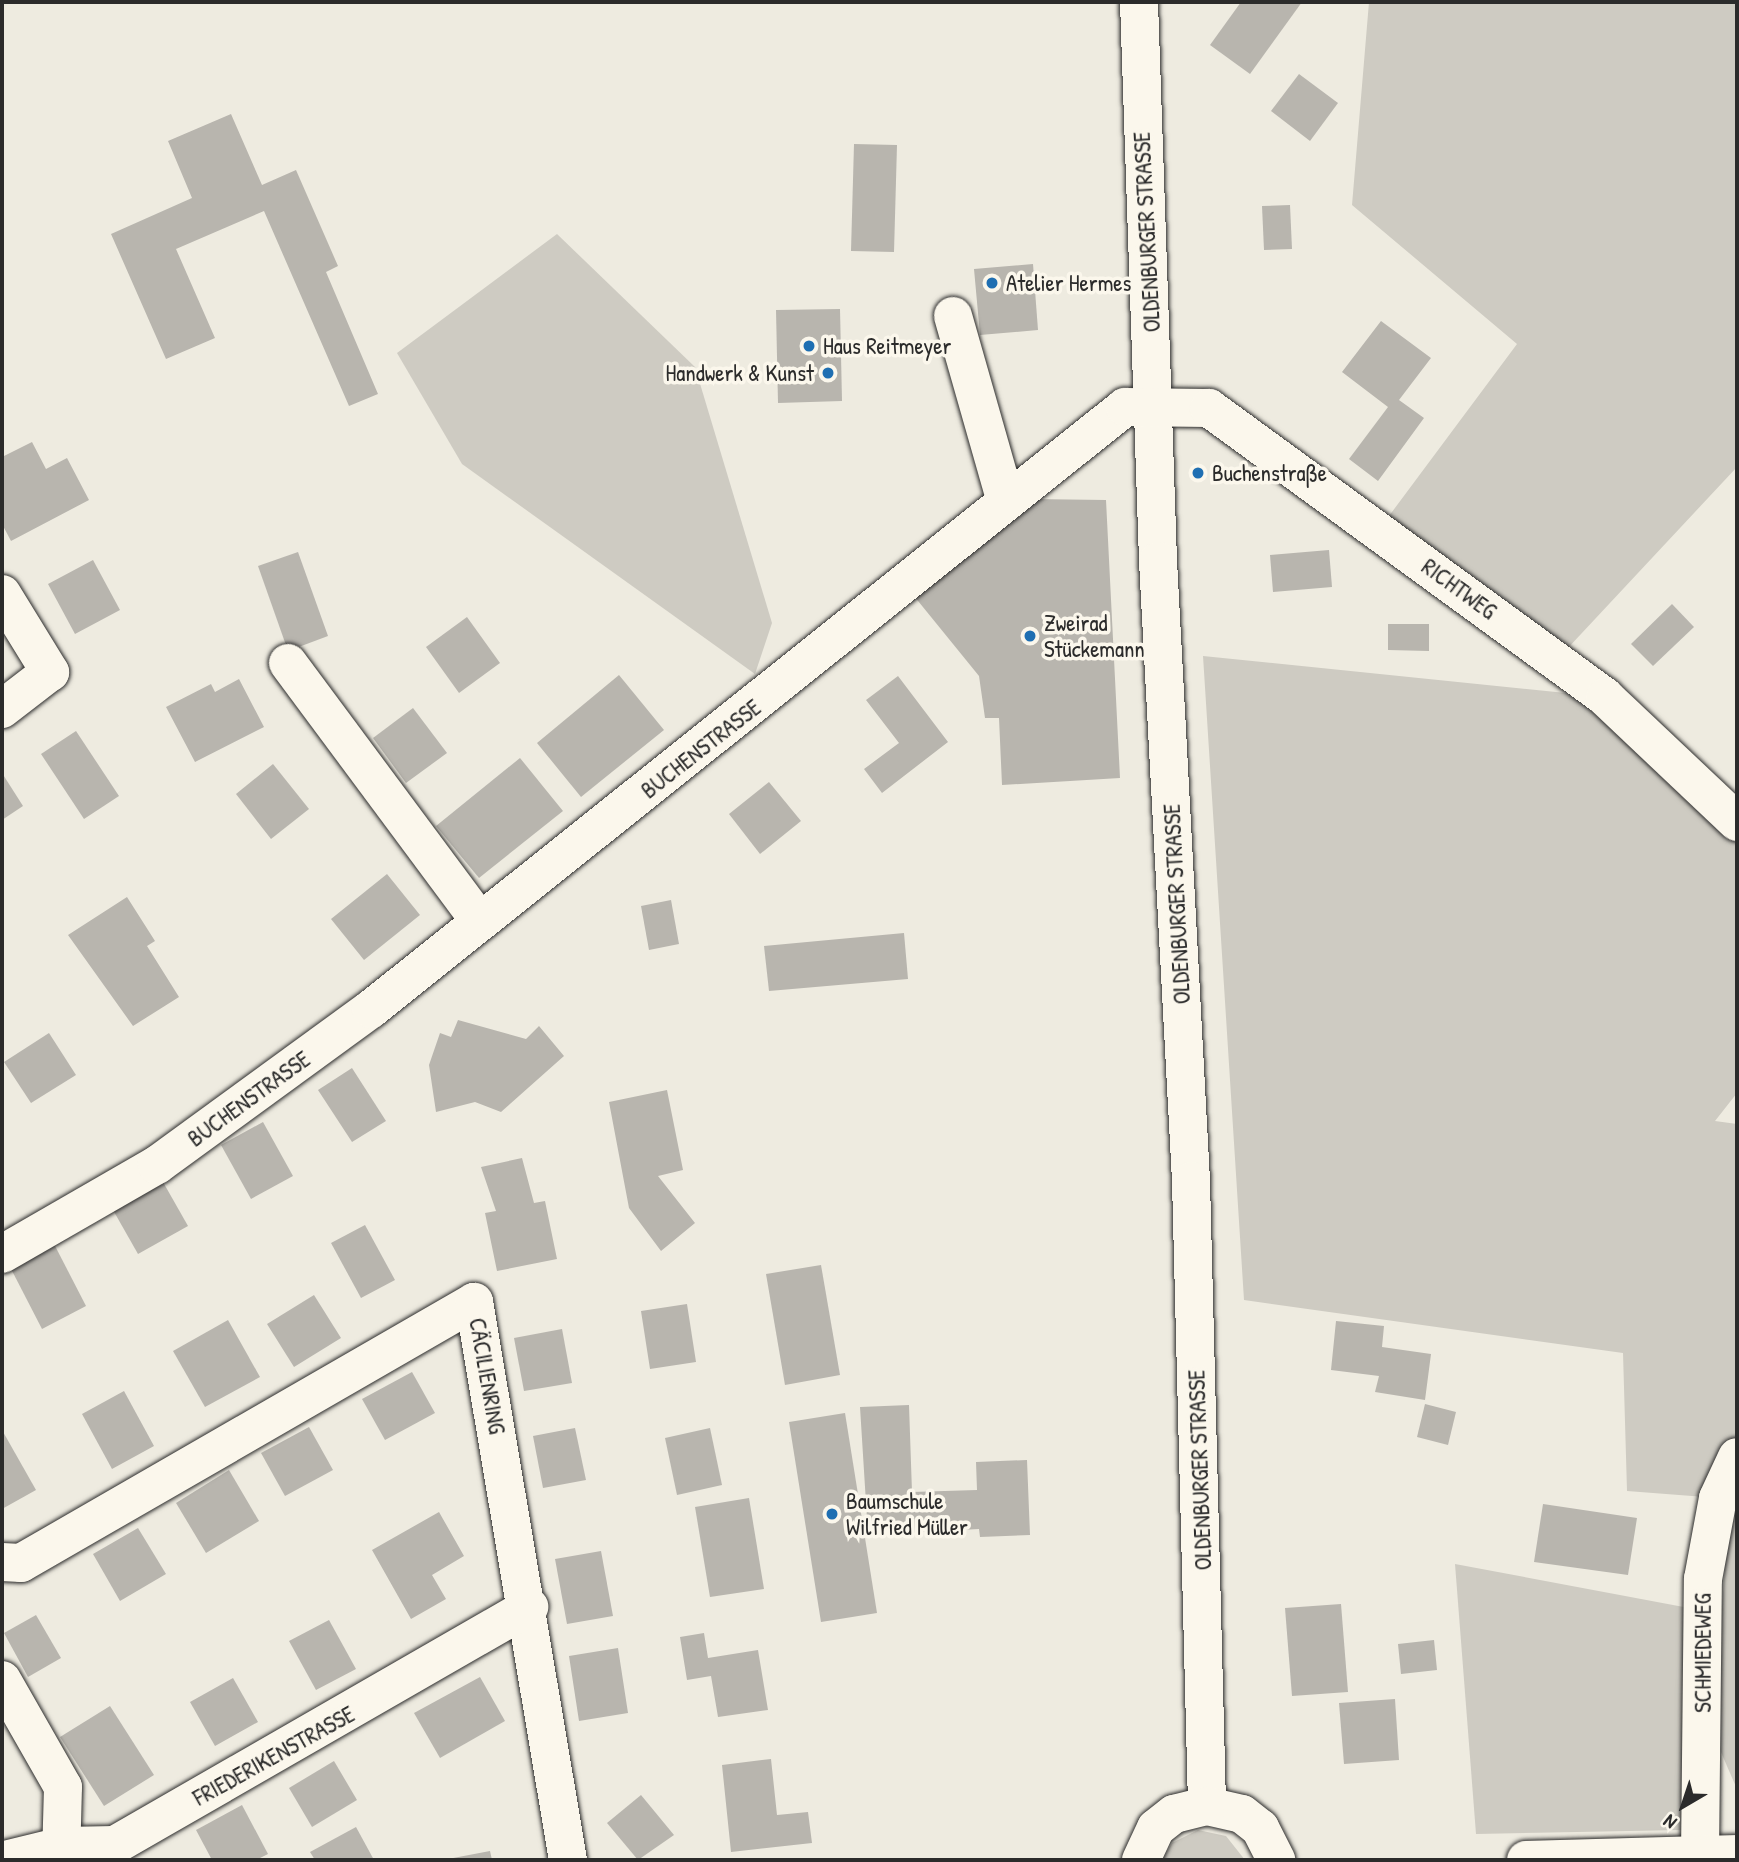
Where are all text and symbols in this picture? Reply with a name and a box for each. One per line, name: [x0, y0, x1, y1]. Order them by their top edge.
street label: OLDENBURGER STRASSE: [1128, 131, 1166, 333]
place label: Atelier Hermes: [1006, 269, 1131, 297]
marker: Atelier Hermes: [984, 275, 1000, 291]
place label: Haus Reitmeyer: [823, 332, 951, 360]
marker: Haus Reitmeyer: [801, 338, 817, 354]
place label: Handwerk & Kunst: [665, 359, 814, 387]
marker: Handwerk & Kunst: [820, 365, 836, 381]
place label: Buchenstraße: [1212, 459, 1327, 487]
marker: Buchenstraße: [1190, 465, 1206, 481]
street label: RICHTWEG: [1416, 553, 1502, 625]
place label: Zweirad Stückemann: [1044, 609, 1145, 663]
marker: Zweirad Stückemann: [1022, 628, 1038, 644]
street label: BUCHENSTRASSE: [636, 694, 766, 804]
street label: OLDENBURGER STRASSE: [1158, 803, 1196, 1005]
street label: BUCHENSTRASSE: [182, 1045, 316, 1153]
street label: CÄCILIENRING: [463, 1316, 511, 1436]
street label: OLDENBURGER STRASSE: [1183, 1369, 1217, 1571]
place label: Baumschule Wilfried Müller: [846, 1487, 968, 1541]
marker: Baumschule Wilfried Müller: [824, 1506, 840, 1522]
street label: SCHMIEDEWEG: [1689, 1593, 1717, 1713]
street label: FRIEDERIKENSTRASSE: [188, 1700, 360, 1812]
north arrow: [1648, 1771, 1718, 1841]
text: N: [1658, 1809, 1682, 1836]

